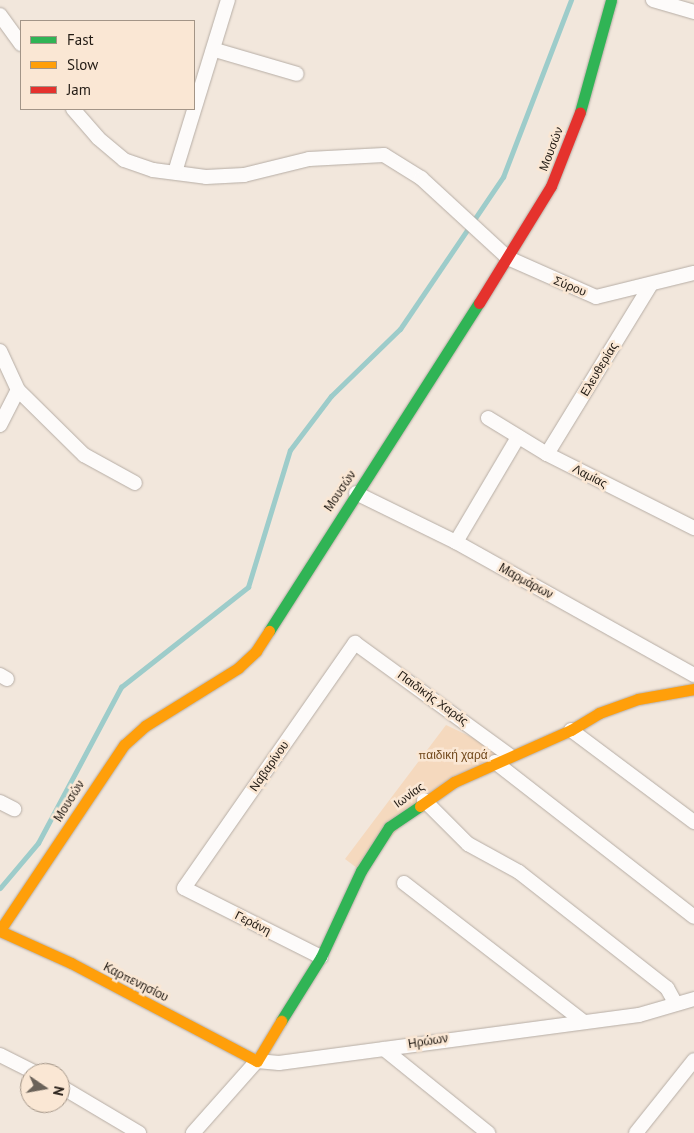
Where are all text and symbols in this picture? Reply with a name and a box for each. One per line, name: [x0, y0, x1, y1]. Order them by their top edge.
legend: [20, 20, 195, 110]
text: Fast: [67, 30, 94, 49]
text: Slow: [67, 55, 98, 74]
text: Jam: [67, 80, 91, 99]
street label: Μουσών: [536, 125, 566, 173]
street label: Σύρου: [552, 273, 588, 299]
street label: Ελευθερίας: [577, 340, 621, 398]
street label: Λαμίας: [570, 461, 610, 491]
street label: Μουσών: [321, 468, 359, 514]
street label: Μαρμάρων: [496, 560, 556, 602]
street label: Παιδικής Χαράς: [395, 668, 471, 728]
street label: Ναβαρίνου: [246, 738, 292, 794]
park label: παιδική χαρά: [418, 748, 488, 762]
street label: Μουσών: [51, 778, 87, 824]
street label: Ιωνίας: [391, 779, 427, 811]
street label: Γεράνη: [233, 908, 273, 938]
street label: Καρπενησίου: [101, 959, 171, 1005]
street label: Ηρώων: [407, 1031, 449, 1051]
north arrow: [20, 1063, 70, 1113]
text: N: [49, 1085, 68, 1097]

